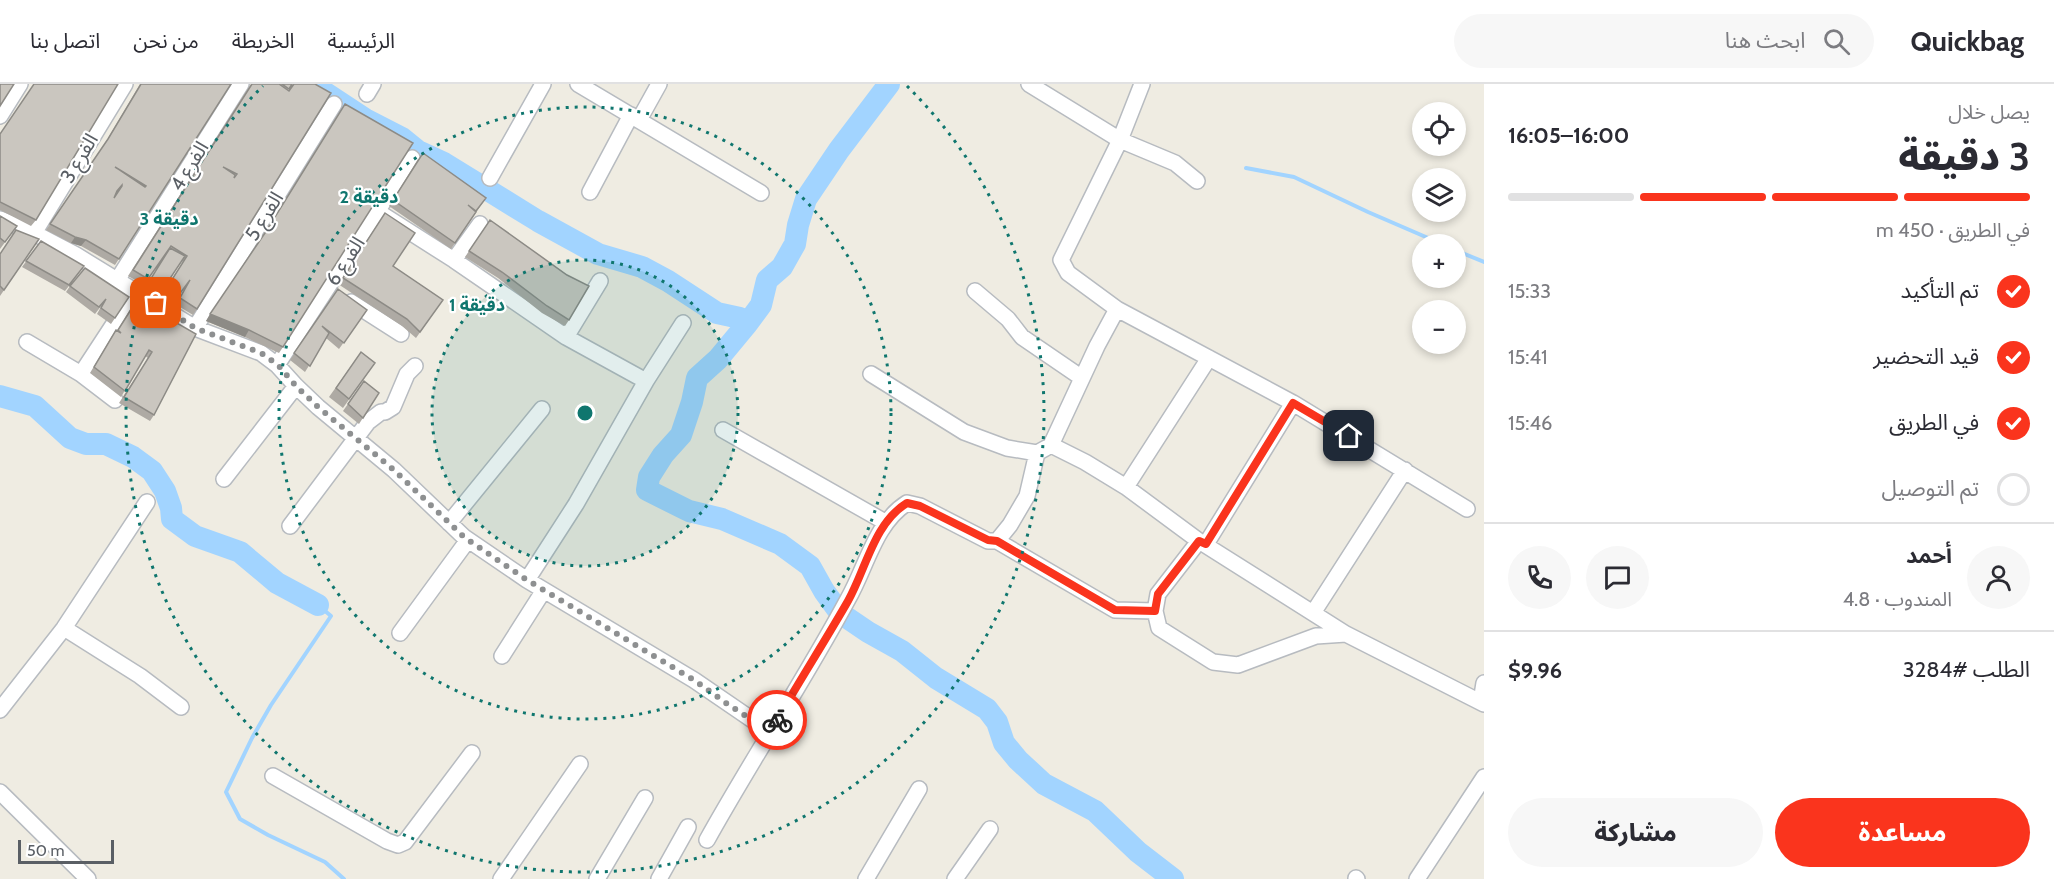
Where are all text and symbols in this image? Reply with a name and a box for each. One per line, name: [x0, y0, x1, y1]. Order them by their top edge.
search box: [1454, 14, 1874, 68]
text: Quickbag: [1910, 24, 2024, 58]
icon: search: [1820, 25, 1853, 58]
text: ابحث هنا: [1725, 27, 1805, 54]
text: اتصل بنا: [30, 28, 100, 53]
text: من نحن: [133, 28, 199, 53]
text: الخريطة: [232, 28, 295, 53]
text: الرئيسية: [328, 28, 395, 53]
text: يصل خلال: [1948, 100, 2030, 124]
map controls: [1412, 102, 1466, 354]
button: locate: [1412, 102, 1466, 156]
text: 16:00–16:05: [1508, 122, 1629, 149]
street label: الفرع 3: [55, 129, 106, 189]
text: 3 دقيقة: [1898, 132, 2030, 180]
street label: الفرع 4: [165, 137, 216, 197]
button: layers: [1412, 168, 1466, 222]
text: 2 دقيقة: [340, 186, 398, 208]
street label: الفرع 5: [240, 187, 291, 247]
text: 3 دقيقة: [139, 208, 199, 230]
text: في الطريق · 450 m: [1876, 218, 2030, 242]
street label: الفرع 6: [320, 232, 372, 292]
button: +: [1412, 234, 1466, 288]
icon: check: [1997, 275, 2030, 308]
pin: [130, 277, 181, 328]
text: تم التأكيد: [1901, 277, 1979, 304]
text: 15:33: [1508, 279, 1551, 303]
icon: bag: [139, 286, 172, 319]
text: 1 دقيقة: [449, 294, 505, 316]
button: −: [1412, 300, 1466, 354]
icon: check: [1997, 341, 2030, 374]
text: قيد التحضير: [1873, 343, 1979, 370]
text: 15:41: [1508, 345, 1548, 369]
centre of rings: [575, 403, 595, 423]
icon: check: [1997, 407, 2030, 440]
text: في الطريق: [1889, 409, 1979, 436]
pin: [1323, 410, 1374, 461]
text: 15:46: [1508, 411, 1552, 435]
icon: home: [1332, 419, 1365, 452]
text: تم التوصيل: [1881, 475, 1979, 502]
text: أحمد: [1906, 542, 1952, 569]
button: phone: [1508, 546, 1571, 609]
button: chat: [1586, 546, 1649, 609]
button: person: [1967, 546, 2030, 609]
text: المندوب · 4.8: [1843, 587, 1952, 611]
text: الطلب #3284: [1903, 656, 2030, 683]
text: $9.96: [1508, 657, 1562, 684]
courier: [747, 690, 807, 750]
icon: bike: [761, 704, 794, 737]
button: مشاركة: [1508, 798, 1763, 867]
button: مساعدة: [1775, 798, 2030, 867]
scale bar: [18, 837, 114, 864]
text: 50 m: [27, 841, 64, 860]

